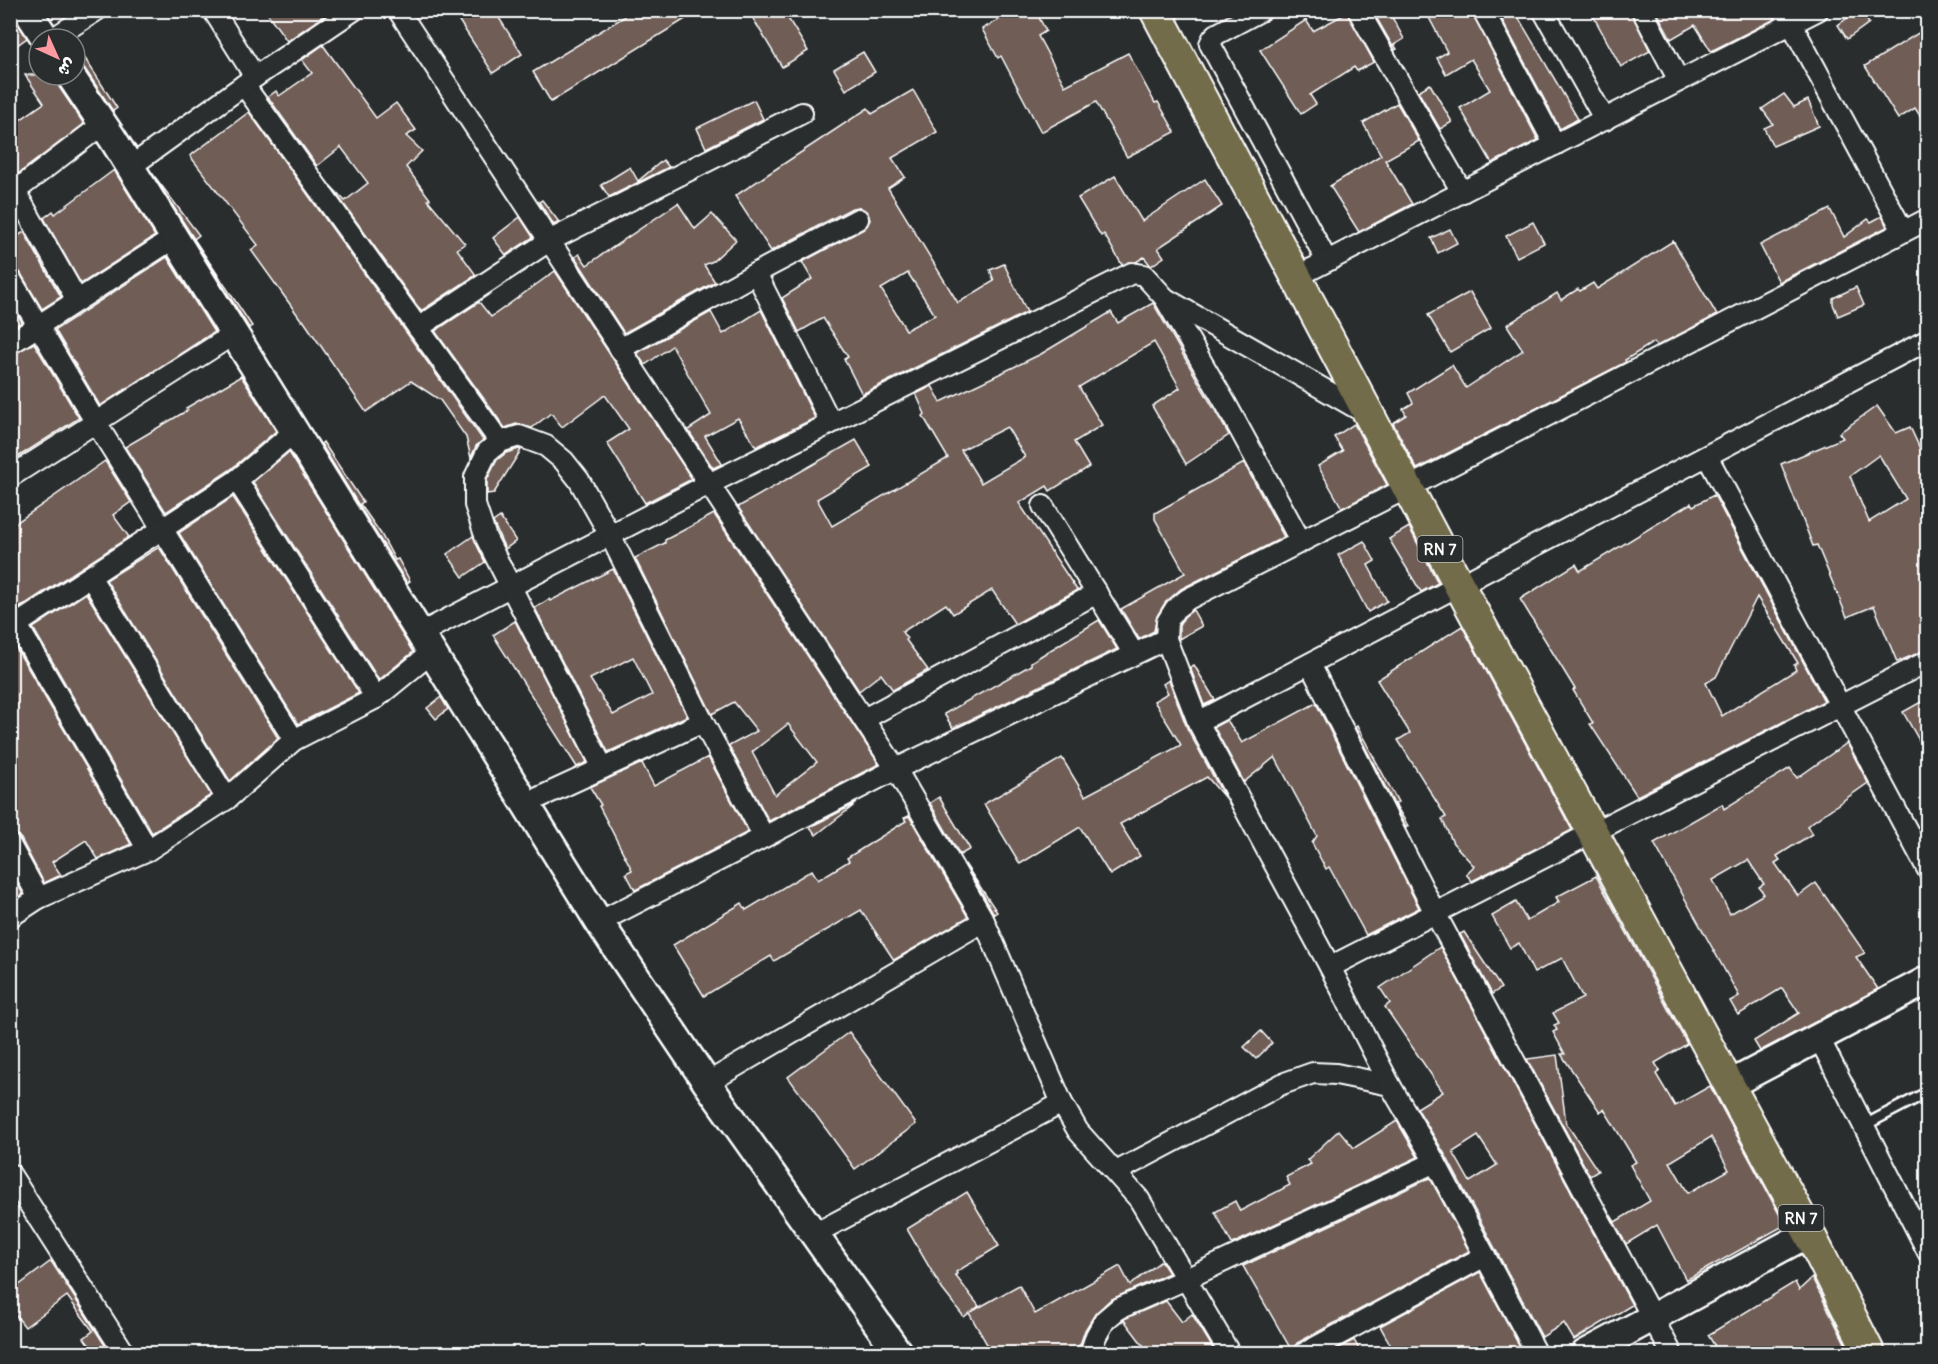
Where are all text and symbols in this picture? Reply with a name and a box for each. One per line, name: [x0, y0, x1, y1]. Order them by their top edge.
north arrow: [27, 27, 87, 87]
text: ش: [54, 54, 81, 81]
road number: RN 7: [1418, 536, 1462, 562]
road number: RN 7: [1778, 1205, 1824, 1231]

